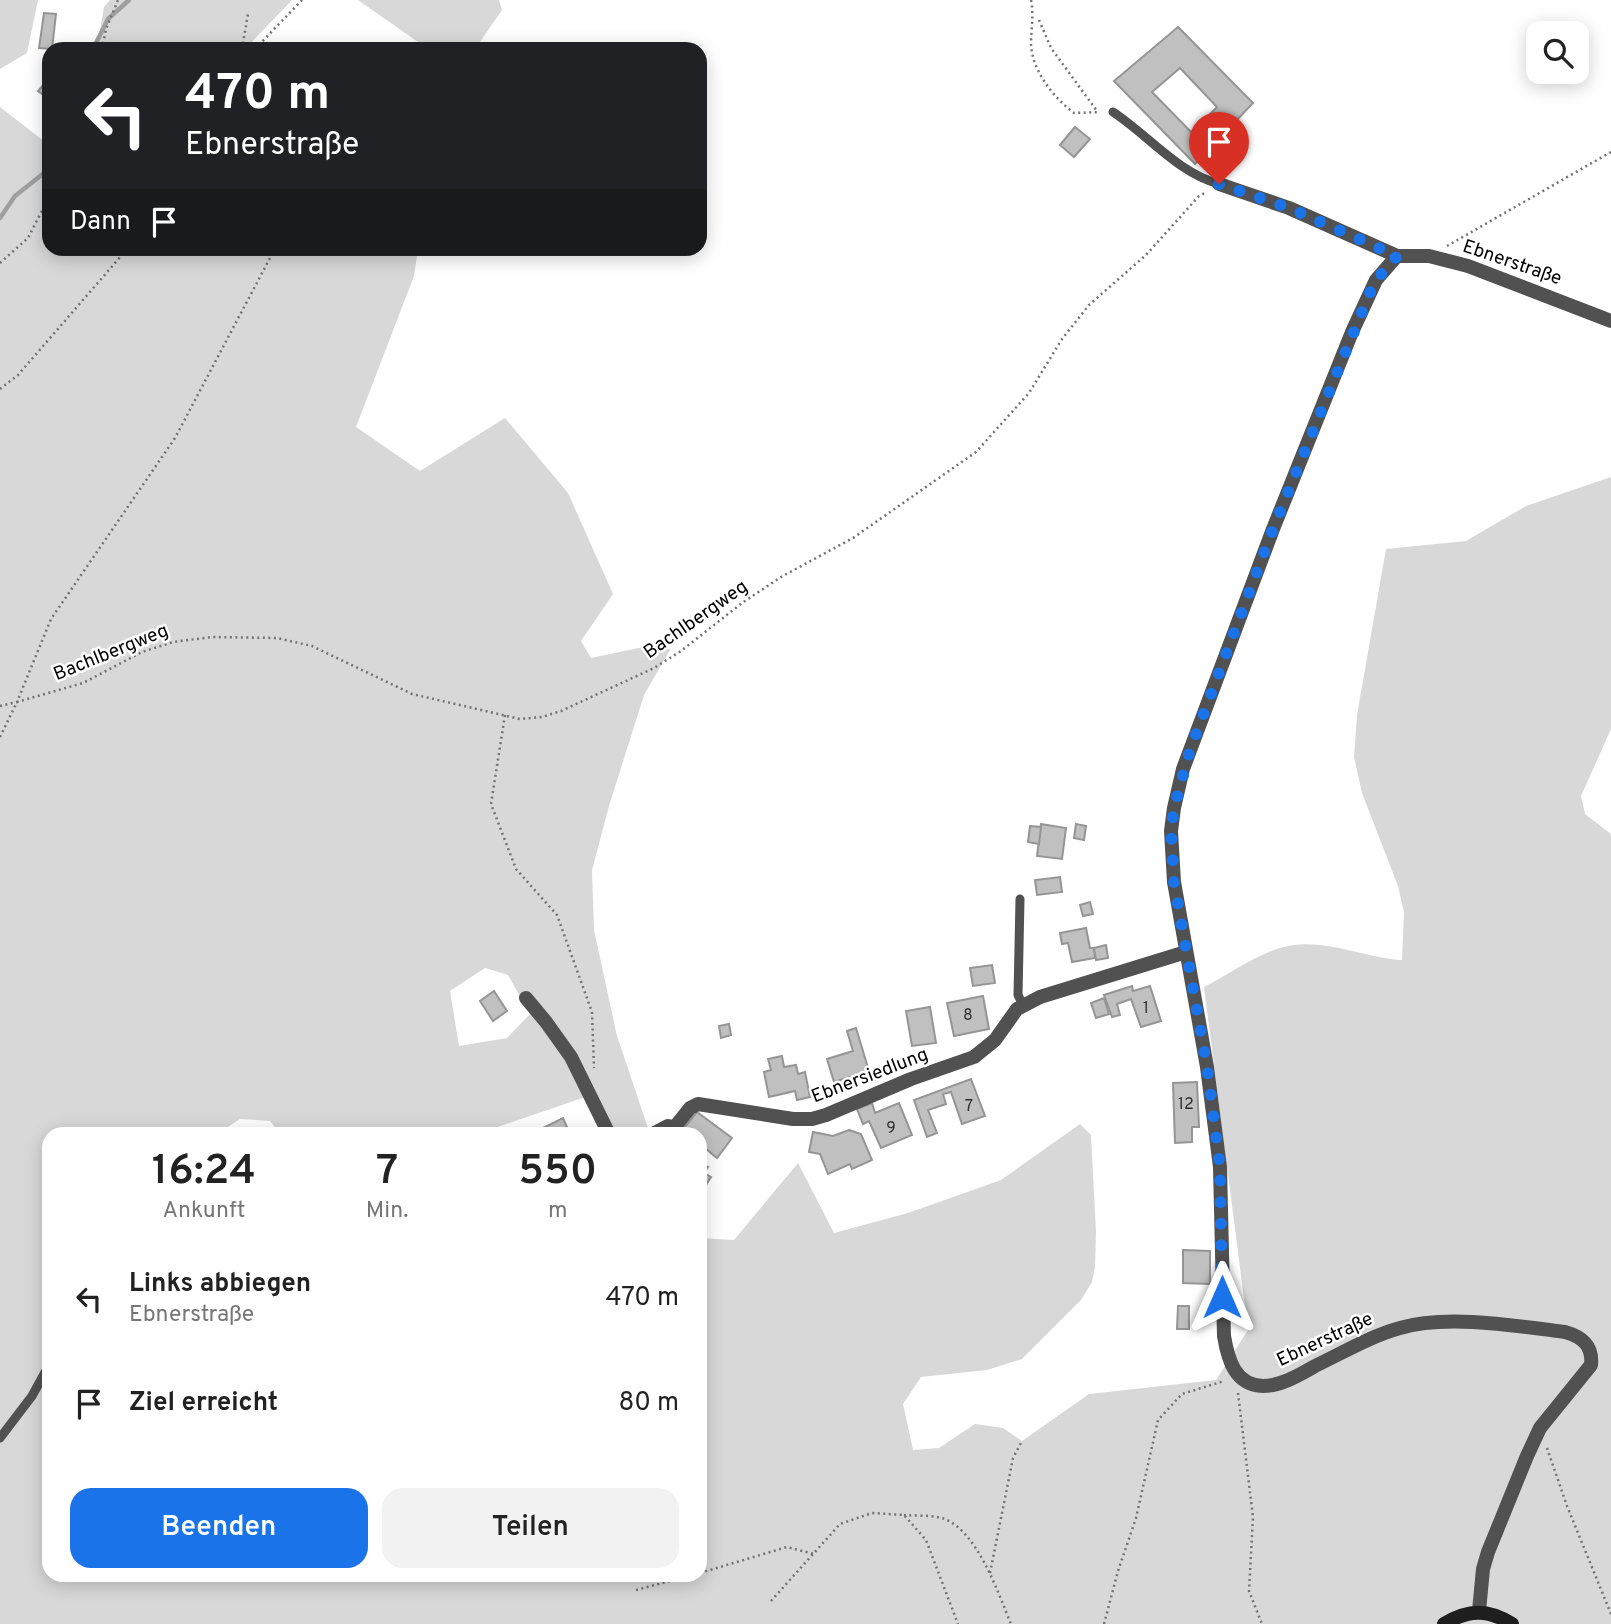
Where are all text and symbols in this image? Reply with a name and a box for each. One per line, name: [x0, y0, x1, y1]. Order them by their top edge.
map controls: [1526, 21, 1589, 84]
button: search: [1526, 21, 1589, 84]
text: 470 m: [185, 65, 330, 127]
icon: left: [70, 70, 161, 161]
pin: [1189, 112, 1249, 184]
icon: arrive: [1200, 123, 1238, 161]
text: Ebnerstraße: [185, 126, 359, 166]
icon: arrive: [145, 203, 183, 241]
text: Dann: [70, 206, 131, 239]
street label: Ebnerstraße: [1459, 235, 1565, 291]
street label: Bachlbergweg: [639, 575, 753, 665]
street label: Bachlbergweg: [50, 619, 172, 687]
house number: 1: [1143, 999, 1149, 1019]
house number: 8: [963, 1006, 973, 1026]
street label: Ebnersiedlung: [808, 1043, 932, 1109]
house number: 12: [1178, 1095, 1194, 1115]
house number: 7: [965, 1097, 973, 1117]
house number: 9: [886, 1119, 896, 1139]
text: 16:24: [152, 1146, 256, 1199]
text: 7: [376, 1146, 398, 1199]
text: 550: [518, 1146, 597, 1199]
text: Ankunft: [162, 1197, 245, 1226]
text: Min.: [366, 1197, 408, 1226]
text: m: [548, 1197, 567, 1226]
position arrow: [1185, 1260, 1259, 1334]
text: Links abbiegen: [129, 1268, 311, 1301]
icon: left: [70, 1280, 108, 1318]
text: 470 m: [605, 1282, 679, 1315]
text: Ebnerstraße: [129, 1301, 254, 1330]
street label: Ebnerstraße: [1273, 1307, 1377, 1373]
icon: arrive: [70, 1385, 108, 1423]
text: Ziel erreicht: [129, 1387, 278, 1420]
text: 80 m: [619, 1387, 679, 1420]
button: Beenden: [70, 1488, 368, 1568]
button: Teilen: [382, 1488, 679, 1568]

